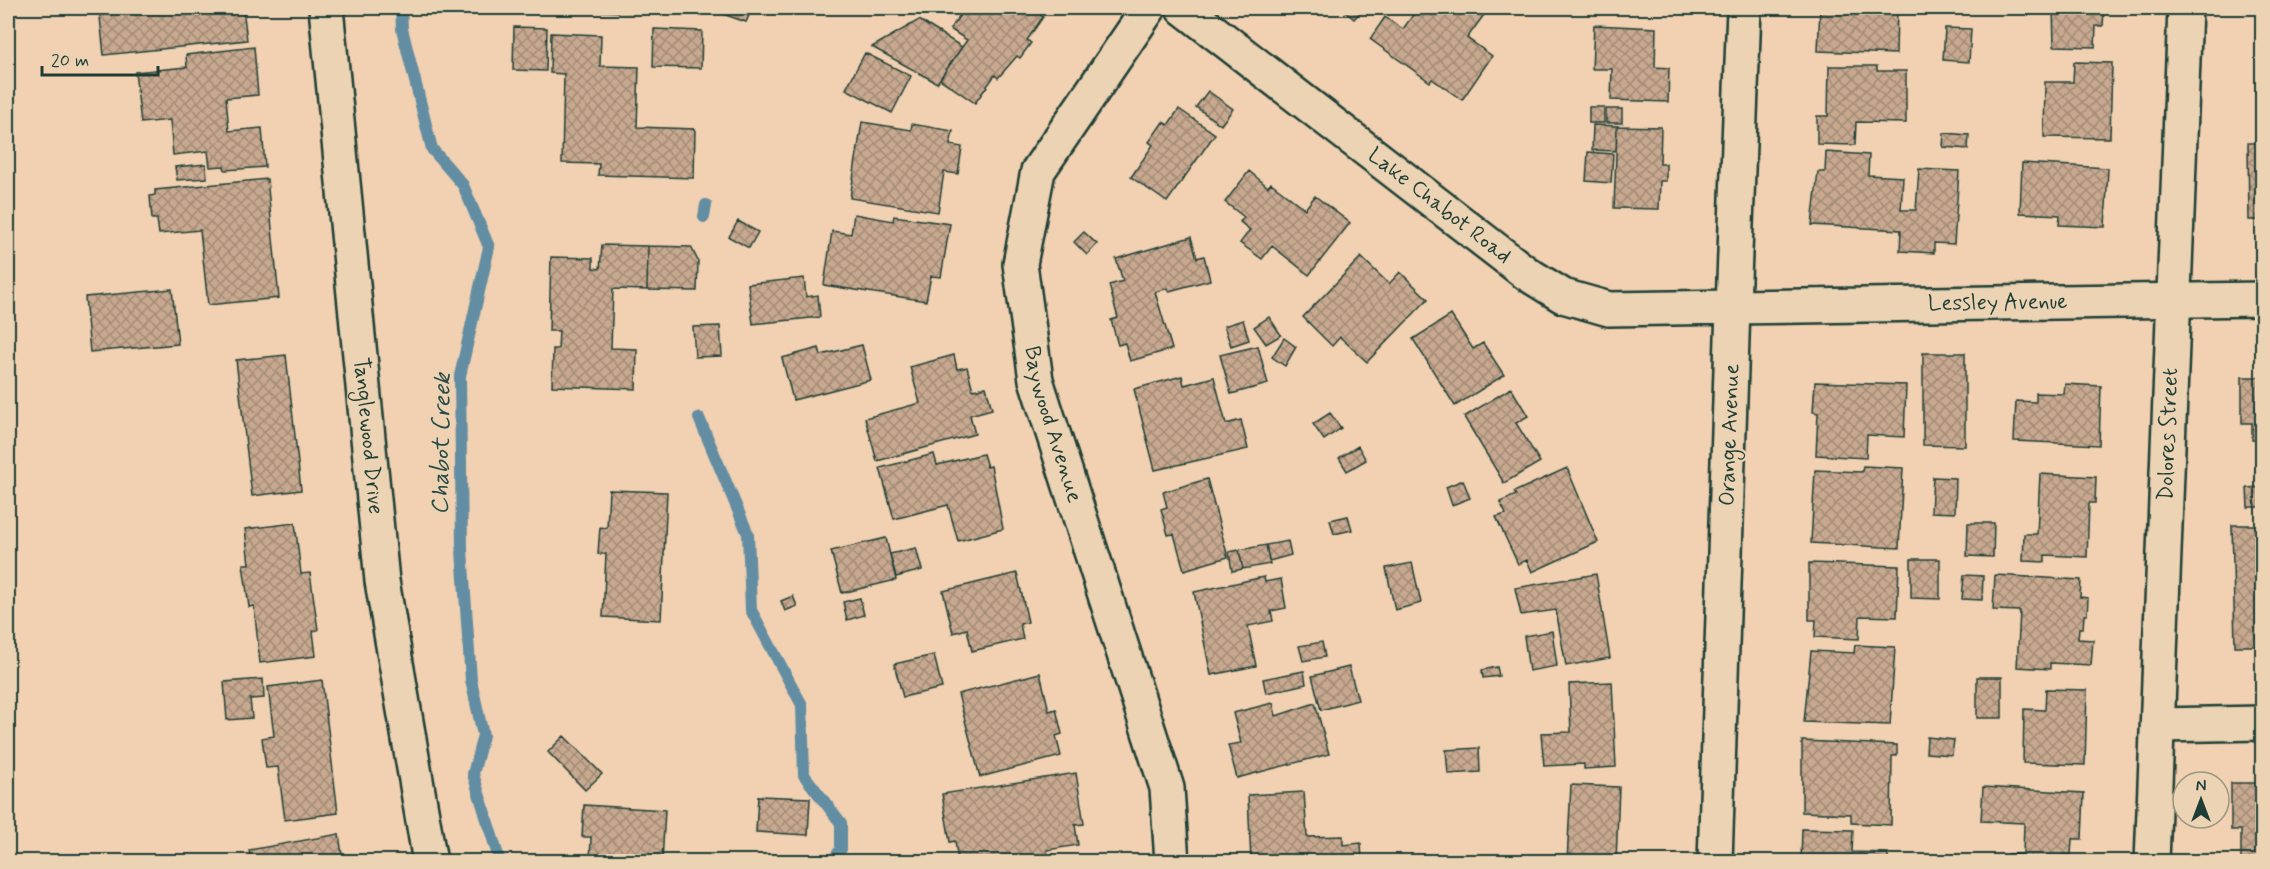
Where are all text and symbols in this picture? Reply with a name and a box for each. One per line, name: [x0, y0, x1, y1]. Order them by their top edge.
scale bar: [42, 39, 158, 77]
text: 20 m: [51, 49, 89, 73]
street label: Lake Chabot Road: [1362, 142, 1517, 270]
street label: Lessley Avenue: [1928, 288, 2068, 318]
street label: Baywood Avenue: [1017, 344, 1089, 506]
street label: Tanglewood Drive: [346, 356, 389, 516]
street label: Orange Avenue: [1714, 363, 1749, 507]
street label: Dolores Street: [2152, 367, 2185, 501]
water label: Chabot Creek: [425, 371, 459, 515]
north arrow: [2171, 770, 2231, 830]
text: N: [2196, 776, 2206, 797]

